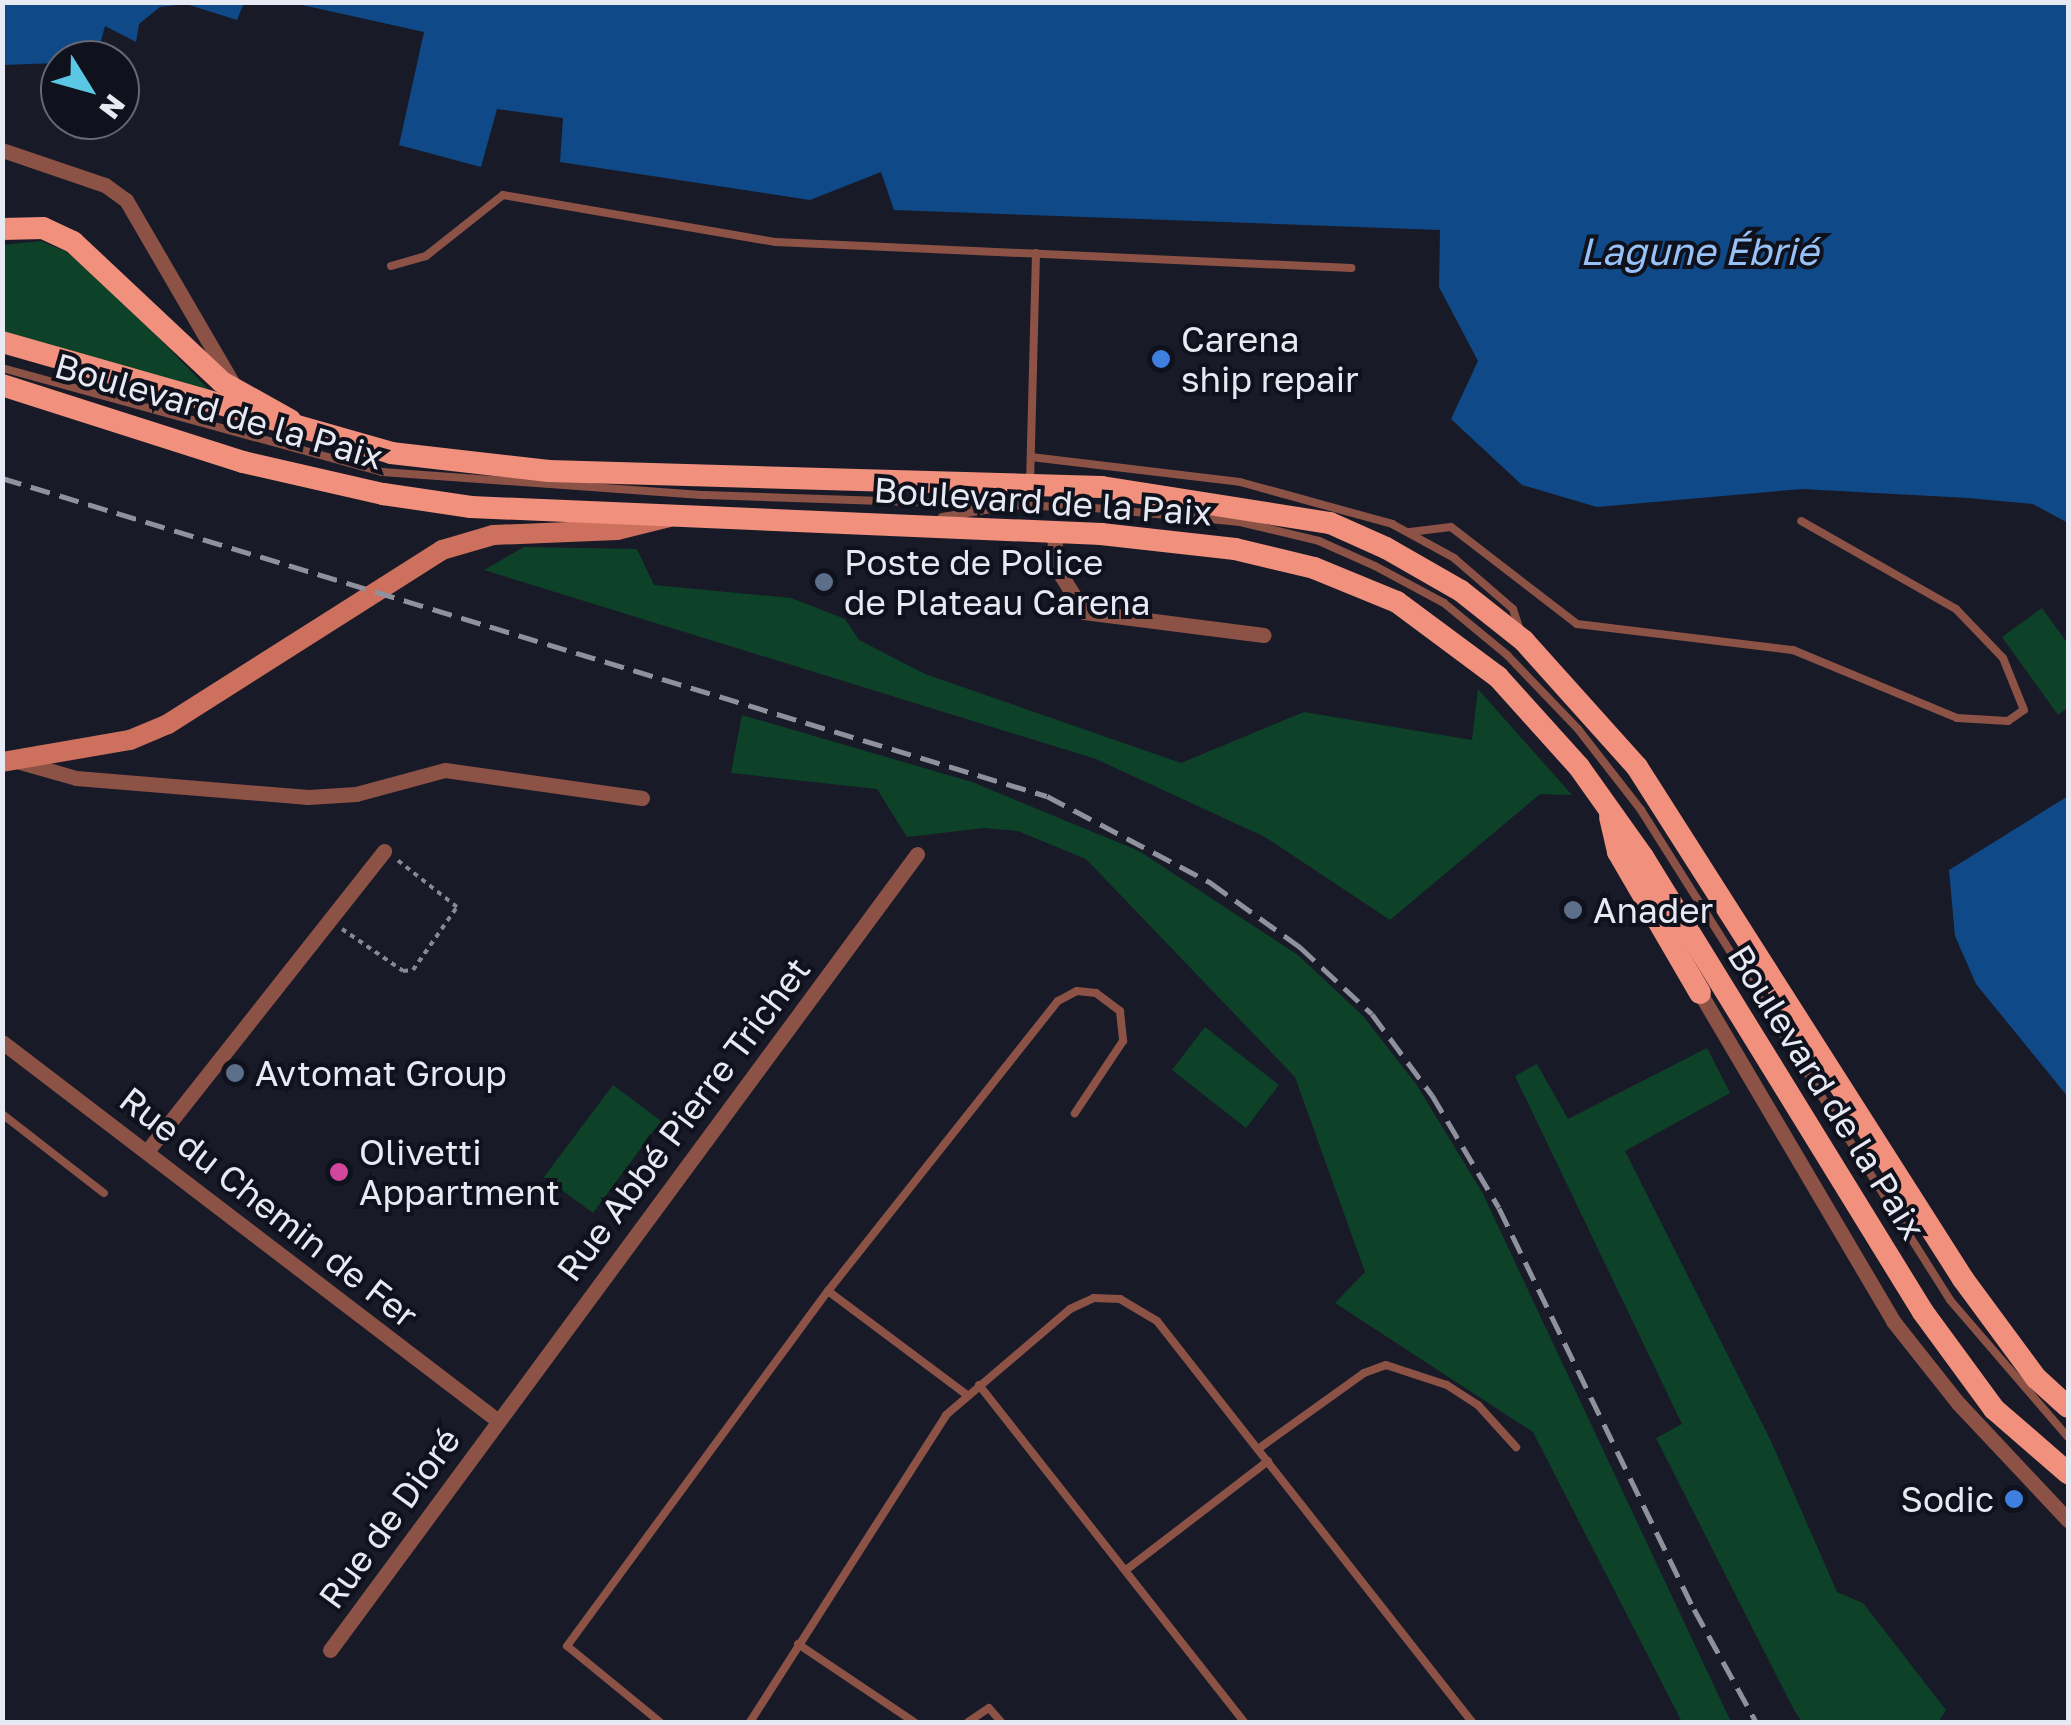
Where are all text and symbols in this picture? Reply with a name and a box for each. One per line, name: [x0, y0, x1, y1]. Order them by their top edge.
north arrow: [40, 40, 140, 140]
text: N: [93, 89, 132, 126]
water label: Lagune Ébrié: [1580, 228, 1818, 274]
place label: Carena ship repair: [1181, 318, 1359, 400]
street label: Boulevard de la Paix: [50, 344, 388, 478]
marker: Carena ship repair: [1150, 348, 1172, 370]
street label: Boulevard de la Paix: [872, 468, 1214, 534]
place label: Poste de Police de Plateau Carena: [844, 541, 1151, 623]
marker: Poste de Police de Plateau Carena: [813, 571, 835, 593]
place label: Anader: [1593, 889, 1713, 931]
marker: Anader: [1562, 899, 1584, 921]
street label: Boulevard de la Paix: [1719, 937, 1935, 1247]
street label: Rue Abbé Pierre Trichet: [548, 949, 818, 1289]
place label: Avtomat Group: [255, 1052, 507, 1094]
marker: Avtomat Group: [224, 1062, 246, 1084]
street label: Rue du Chemin de Fer: [112, 1078, 426, 1336]
place label: Olivetti Appartment: [359, 1131, 560, 1213]
marker: Olivetti Appartment: [328, 1161, 350, 1183]
street label: Rue de Dioré: [310, 1420, 468, 1616]
place label: Sodic: [1901, 1478, 1994, 1520]
marker: Sodic: [2003, 1488, 2025, 1510]

